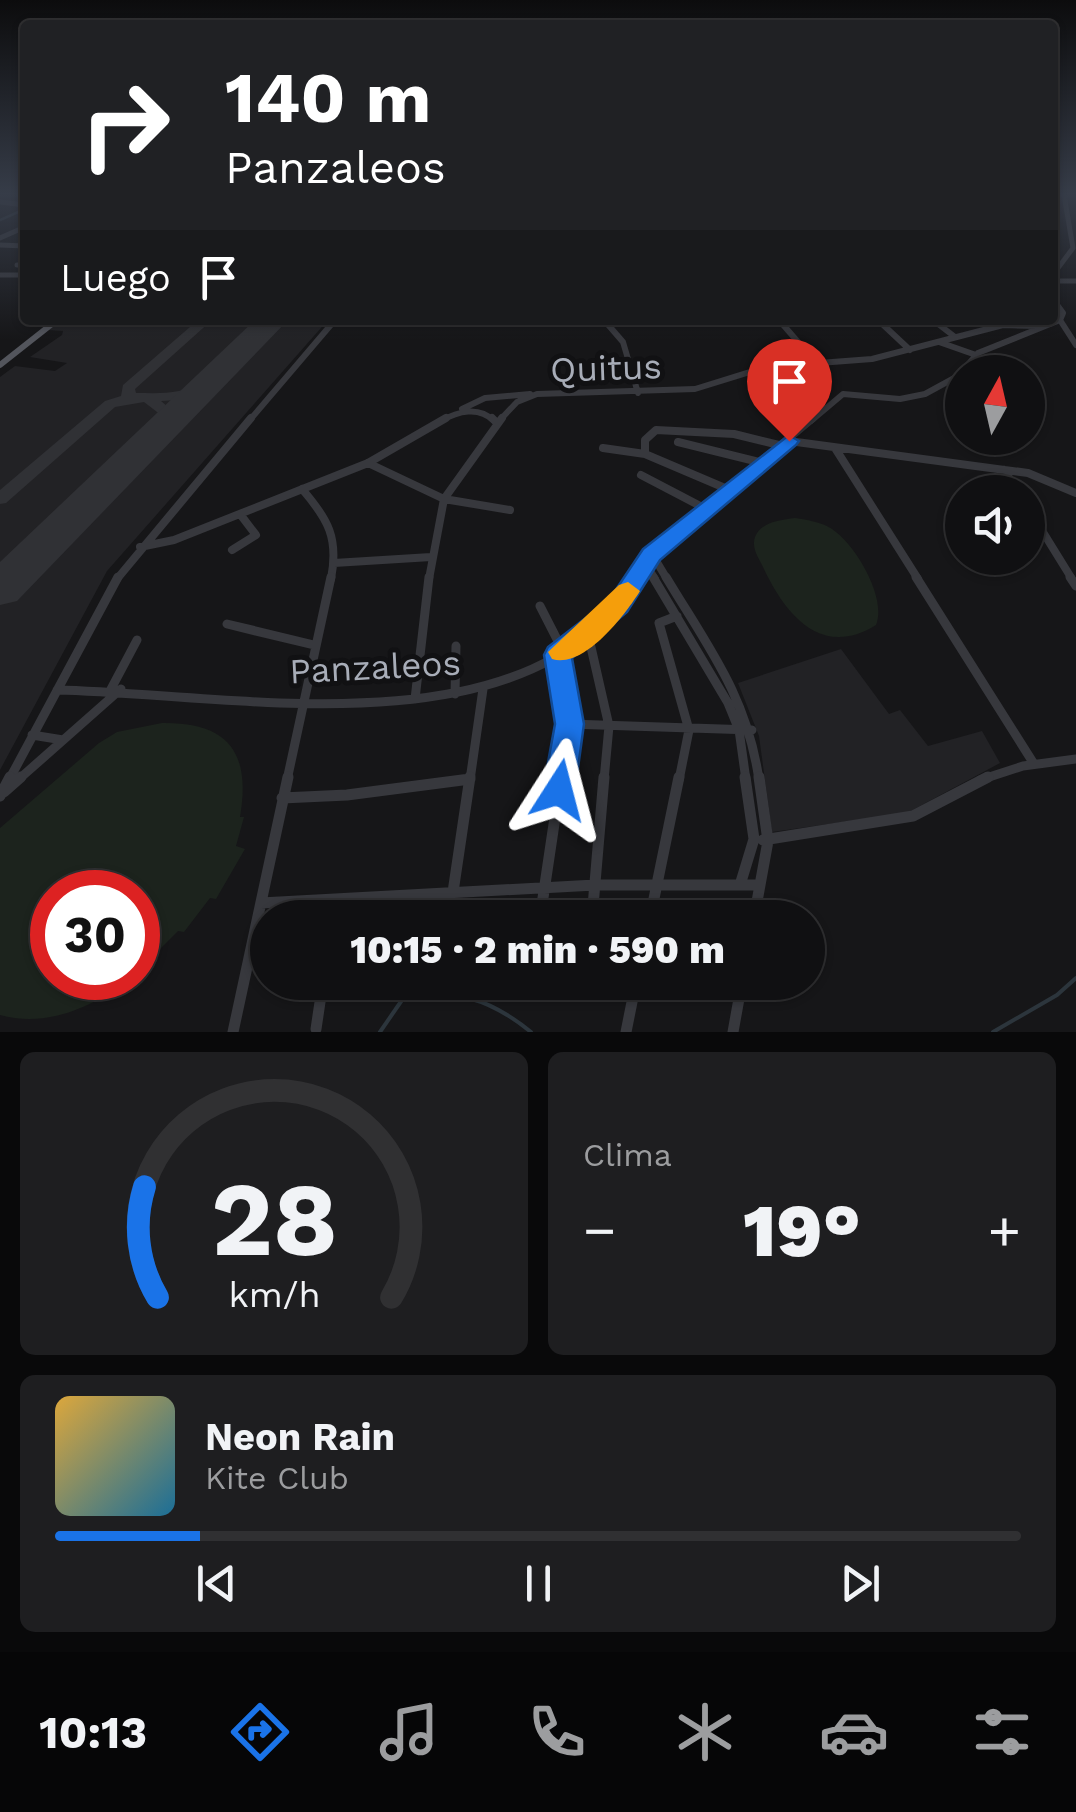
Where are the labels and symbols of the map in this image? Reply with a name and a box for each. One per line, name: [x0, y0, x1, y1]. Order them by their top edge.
pin: [747, 339, 832, 442]
street label: Quitus: [549, 345, 663, 391]
north arrow: [945, 355, 1045, 455]
street label: Panzaleos: [288, 642, 462, 692]
position arrow: [507, 738, 611, 842]
speed limit sign: 30: [30, 870, 160, 1000]

